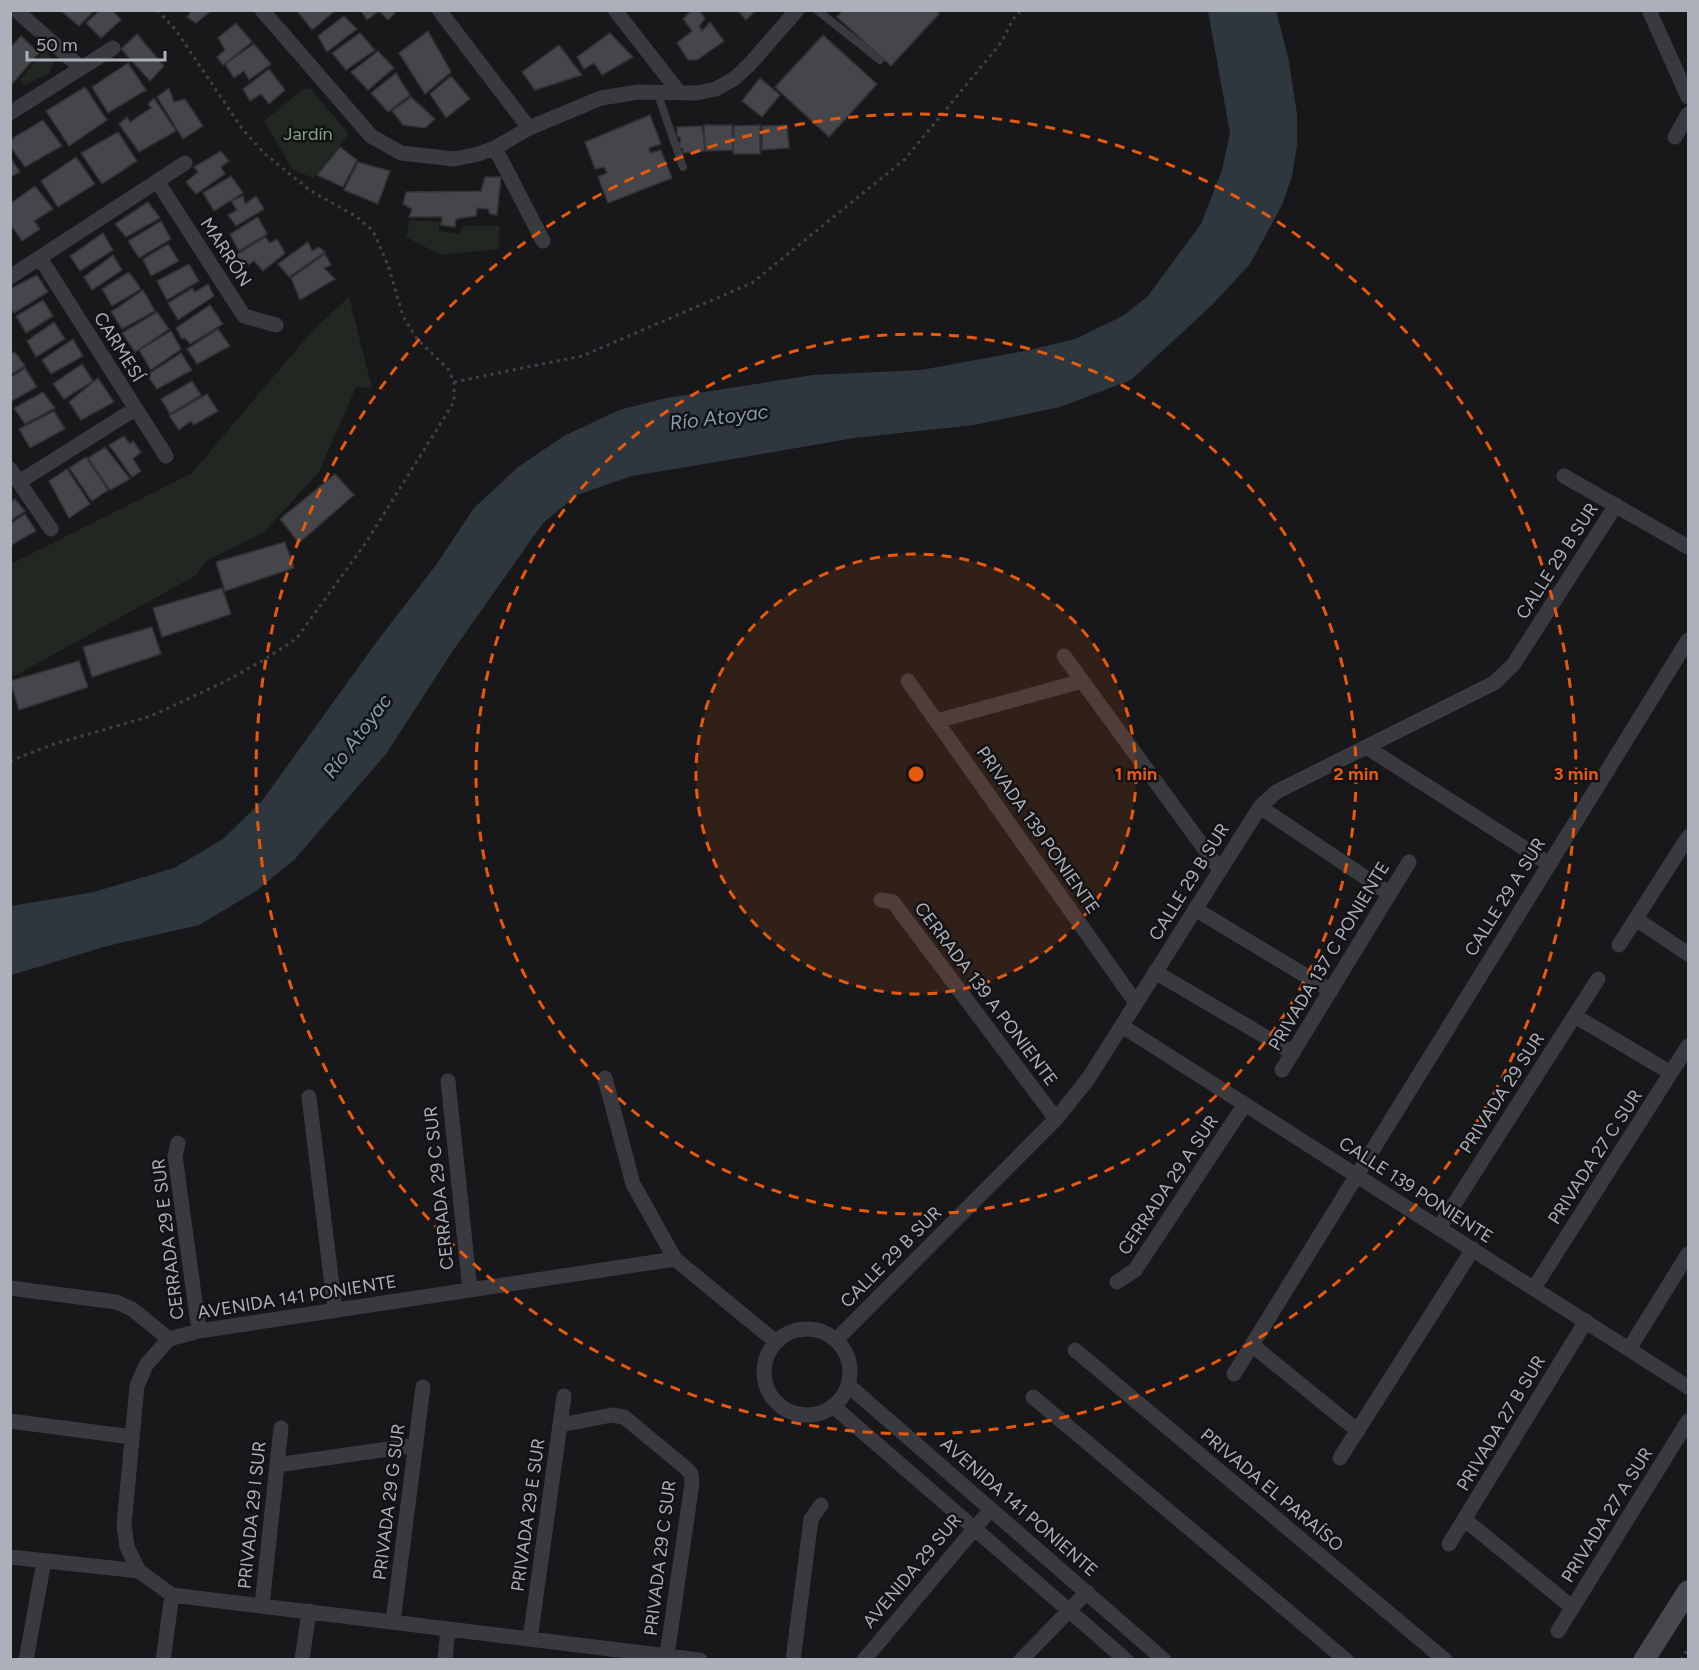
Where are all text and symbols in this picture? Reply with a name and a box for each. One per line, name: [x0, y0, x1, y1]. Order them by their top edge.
scale bar: [27, 24, 165, 62]
text: 50 m: [36, 34, 78, 56]
park label: Jardín: [283, 123, 333, 145]
street label: MARRÓN: [196, 213, 256, 291]
street label: CARMESÍ: [89, 308, 150, 387]
water label: Río Atoyac: [668, 399, 770, 435]
street label: CALLE 29 B SUR: [1511, 499, 1603, 623]
water label: Río Atoyac: [318, 689, 397, 783]
street label: PRIVADA 139 PONIENTE: [972, 742, 1104, 918]
text: 1 min: [1115, 763, 1157, 785]
text: 2 min: [1333, 763, 1379, 785]
text: 3 min: [1554, 763, 1598, 785]
centre of rings: [906, 764, 926, 784]
street label: CALLE 29 B SUR: [1144, 819, 1234, 945]
street label: CALLE 29 A SUR: [1460, 834, 1550, 960]
street label: PRIVADA 137 C PONIENTE: [1264, 857, 1394, 1055]
street label: CERRADA 139 A PONIENTE: [910, 898, 1062, 1090]
street label: PRIVADA 29 SUR: [1455, 1029, 1549, 1157]
street label: PRIVADA 27 C SUR: [1543, 1086, 1647, 1228]
street label: CERRADA 29 C SUR: [419, 1105, 459, 1271]
street label: CERRADA 29 A SUR: [1113, 1111, 1223, 1259]
street label: CALLE 139 PONIENTE: [1335, 1132, 1497, 1248]
street label: CERRADA 29 E SUR: [147, 1157, 189, 1321]
street label: CALLE 29 B SUR: [836, 1202, 946, 1312]
street label: AVENIDA 141 PONIENTE: [196, 1270, 398, 1324]
street label: PRIVADA 27 B SUR: [1452, 1351, 1550, 1495]
street label: PRIVADA 29 G SUR: [368, 1423, 410, 1581]
street label: PRIVADA EL PARAÍSO: [1196, 1424, 1348, 1556]
street label: AVENIDA 141 PONIENTE: [936, 1433, 1102, 1581]
street label: PRIVADA 29 E SUR: [506, 1437, 550, 1593]
street label: PRIVADA 29 I SUR: [233, 1440, 271, 1590]
street label: PRIVADA 27 A SUR: [1557, 1443, 1657, 1587]
street label: PRIVADA 29 C SUR: [640, 1479, 680, 1637]
street label: AVENIDA 29 SUR: [858, 1509, 966, 1633]

